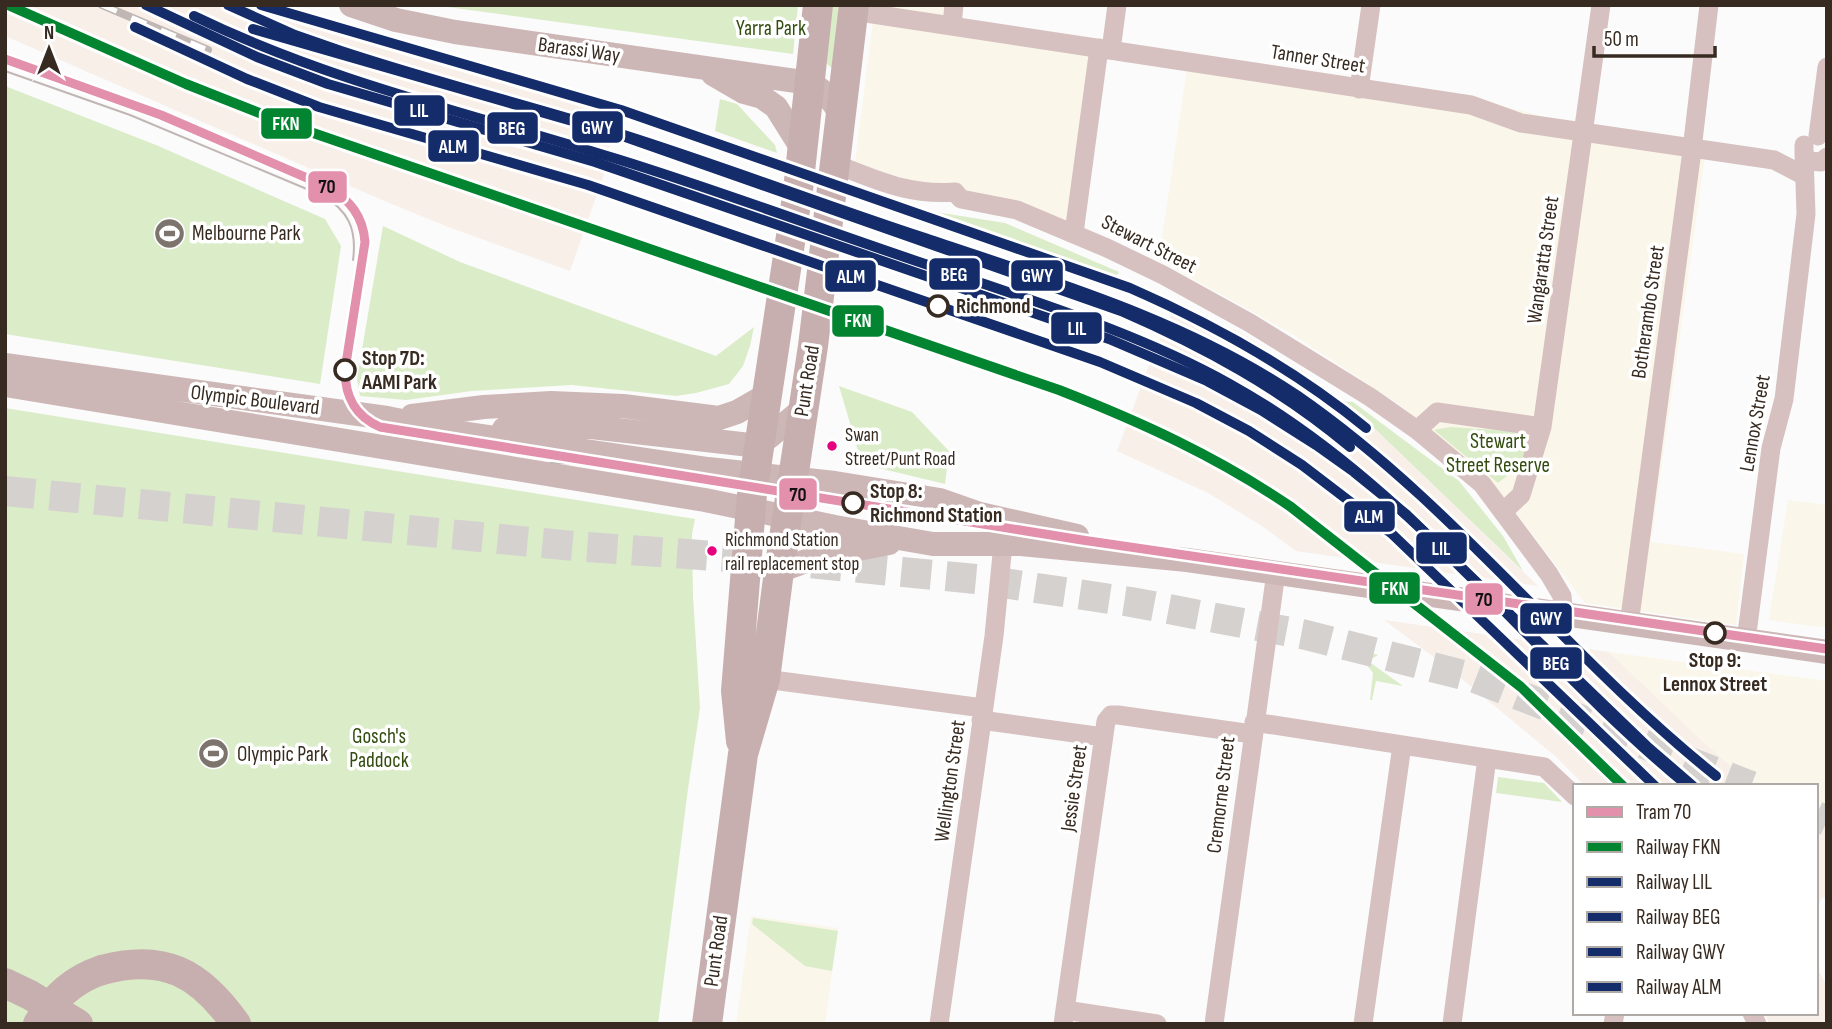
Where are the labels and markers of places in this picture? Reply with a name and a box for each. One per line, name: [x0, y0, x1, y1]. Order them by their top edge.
sports icon: Melbourne Park: [152, 216, 186, 250]
place label: Melbourne Park: [192, 221, 301, 246]
place label: Richmond: [956, 294, 1030, 319]
marker: Richmond: [927, 295, 949, 317]
place label: Stop 7D: AAMI Park: [361, 346, 437, 395]
marker: Stop 7D: AAMI Park: [334, 359, 356, 381]
place label: Swan Street/Punt Road: [845, 424, 955, 471]
marker: Swan Street/Punt Road: [825, 439, 839, 453]
place label: Stop 8: Richmond Station: [870, 479, 1002, 528]
marker: Stop 8: Richmond Station: [842, 492, 864, 514]
place label: Richmond Station rail replacement stop: [725, 529, 859, 576]
marker: Richmond Station rail replacement stop: [705, 544, 719, 558]
marker: Stop 9: Lennox Street: [1704, 622, 1726, 644]
place label: Stop 9: Lennox Street: [1663, 648, 1767, 697]
sports icon: Olympic Park: [197, 737, 231, 771]
place label: Olympic Park: [237, 742, 328, 767]

